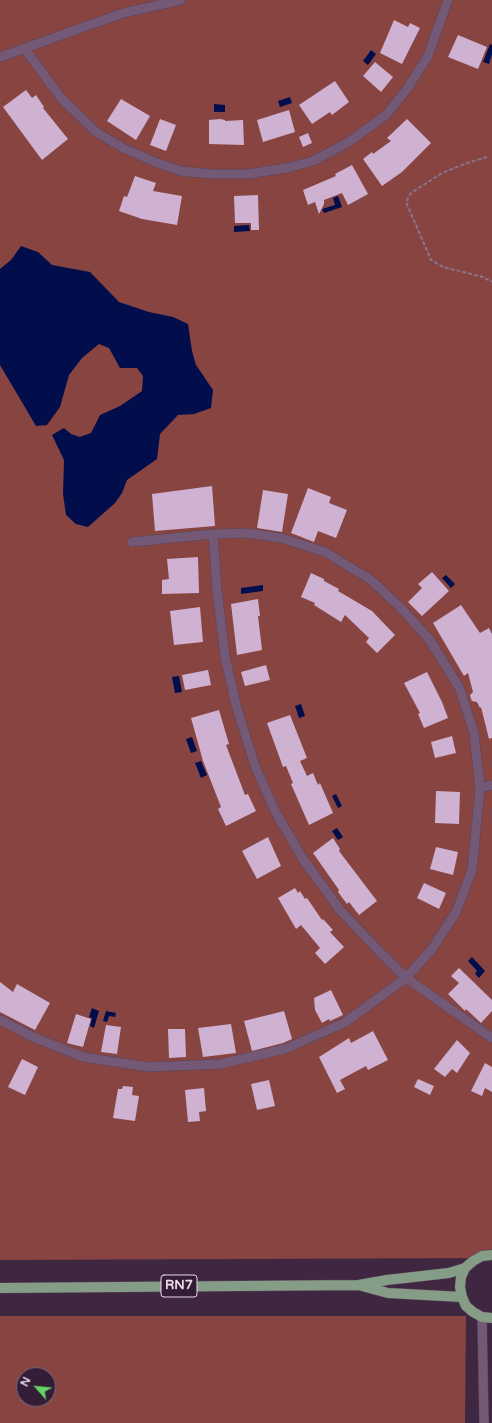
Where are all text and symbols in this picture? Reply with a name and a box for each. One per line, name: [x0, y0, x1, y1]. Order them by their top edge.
road number: RN7: [161, 1275, 197, 1297]
north arrow: [16, 1367, 56, 1407]
text: N: [18, 1375, 34, 1389]

